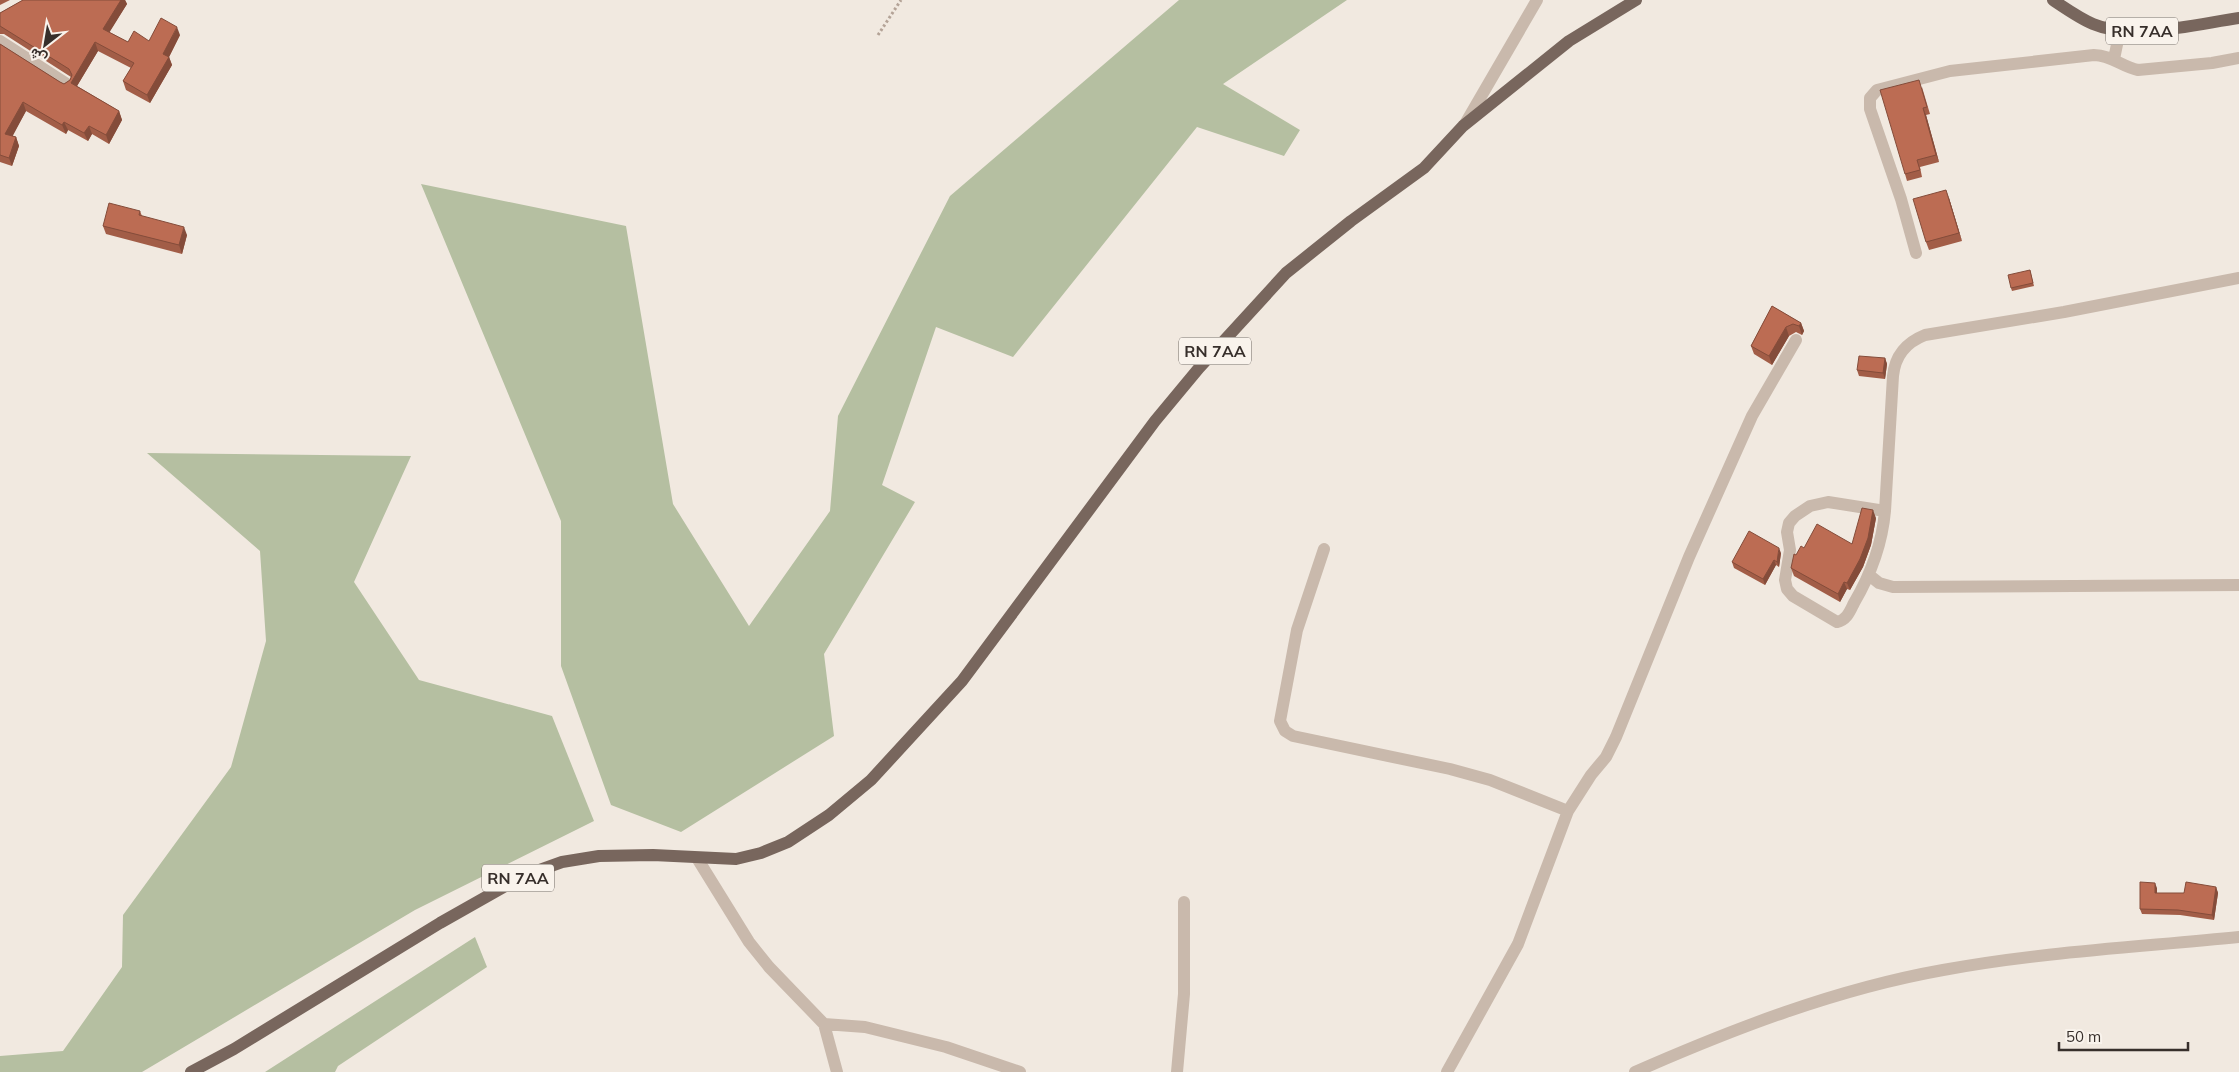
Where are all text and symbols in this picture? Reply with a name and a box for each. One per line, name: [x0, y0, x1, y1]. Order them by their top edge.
road number: RN 7AA: [2106, 18, 2178, 44]
north arrow: [20, 20, 70, 70]
text: ش: [26, 44, 50, 68]
road number: RN 7AA: [1179, 338, 1251, 364]
road number: RN 7AA: [482, 864, 554, 891]
scale bar: [2059, 1020, 2188, 1052]
text: 50 m: [2066, 1027, 2101, 1046]

